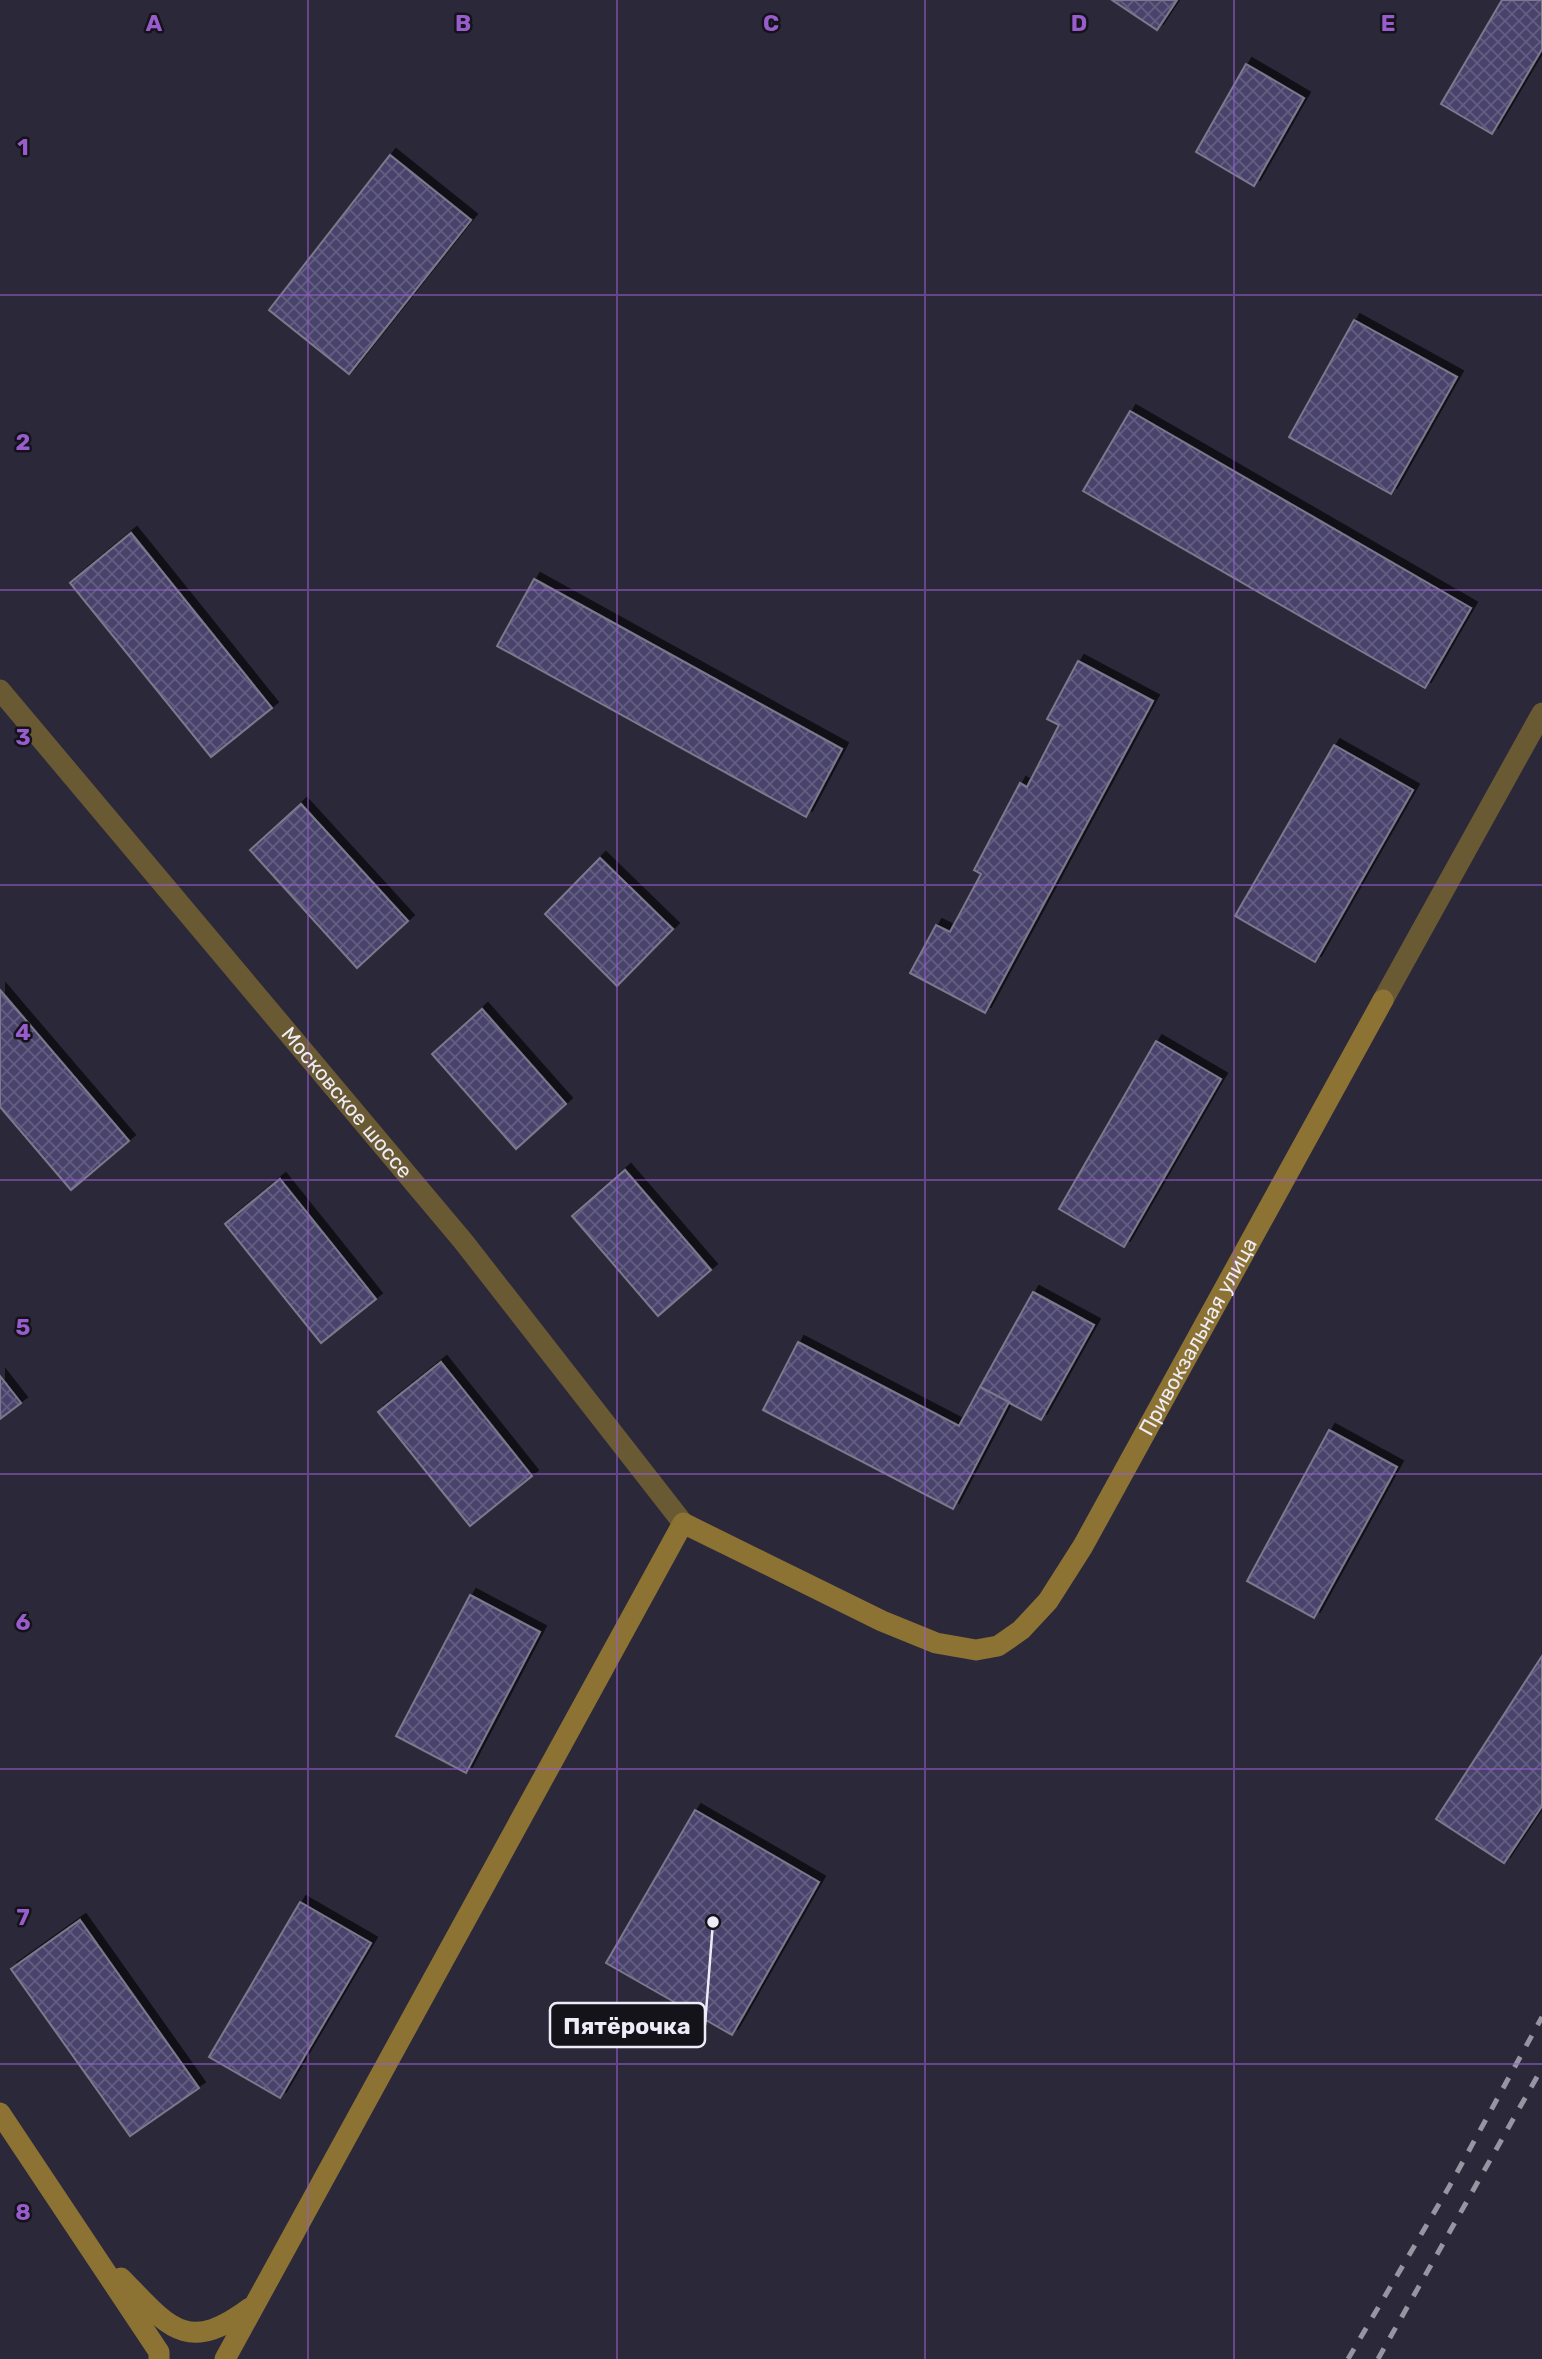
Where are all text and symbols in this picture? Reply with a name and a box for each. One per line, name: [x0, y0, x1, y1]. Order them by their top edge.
text: A: [146, 9, 163, 37]
text: B: [455, 9, 471, 37]
text: C: [763, 9, 779, 37]
text: D: [1071, 9, 1087, 37]
text: E: [1381, 9, 1395, 37]
text: 1: [17, 133, 29, 161]
text: 2: [16, 428, 30, 456]
text: 3: [15, 723, 31, 751]
text: 4: [15, 1018, 31, 1046]
street label: Московское шоссе: [276, 1022, 418, 1183]
street label: Привокзальная улица: [1133, 1233, 1262, 1440]
text: 5: [16, 1313, 31, 1341]
text: 6: [16, 1608, 31, 1636]
text: 7: [16, 1903, 30, 1931]
callout: Пятёрочка: [550, 2003, 705, 2047]
text: Пятёрочка: [563, 2012, 691, 2040]
text: 8: [15, 2198, 31, 2226]

